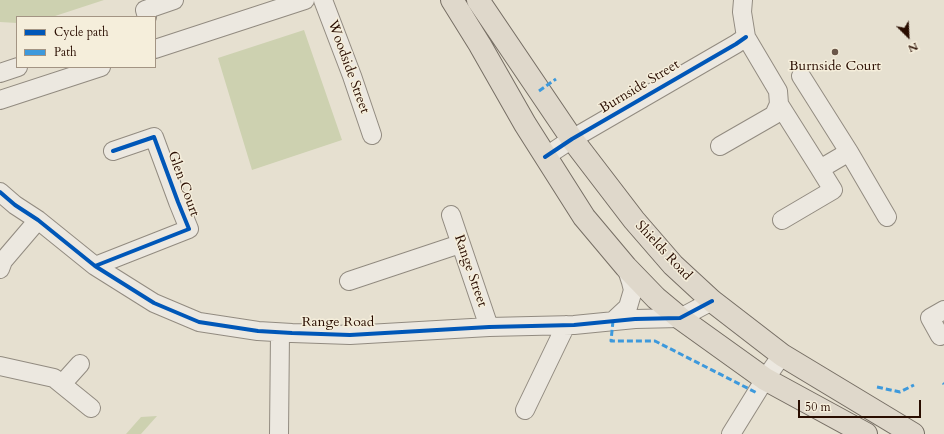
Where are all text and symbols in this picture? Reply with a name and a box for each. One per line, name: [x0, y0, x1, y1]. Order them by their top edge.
legend: [16, 16, 156, 68]
north arrow: [888, 16, 928, 56]
street label: Woodside Street: [323, 18, 373, 116]
text: Cycle path: [54, 24, 109, 40]
text: N: [906, 39, 921, 56]
text: Path: [54, 44, 77, 60]
marker: Burnside Court: [830, 47, 840, 57]
street label: Burnside Street: [597, 57, 683, 117]
place label: Burnside Court: [789, 59, 881, 75]
street label: Glen Court: [163, 149, 203, 219]
street label: Shields Road: [631, 218, 695, 284]
street label: Range Street: [450, 233, 490, 309]
street label: Range Road: [302, 315, 374, 331]
scale bar: [800, 392, 923, 418]
text: 50 m: [805, 399, 831, 415]

